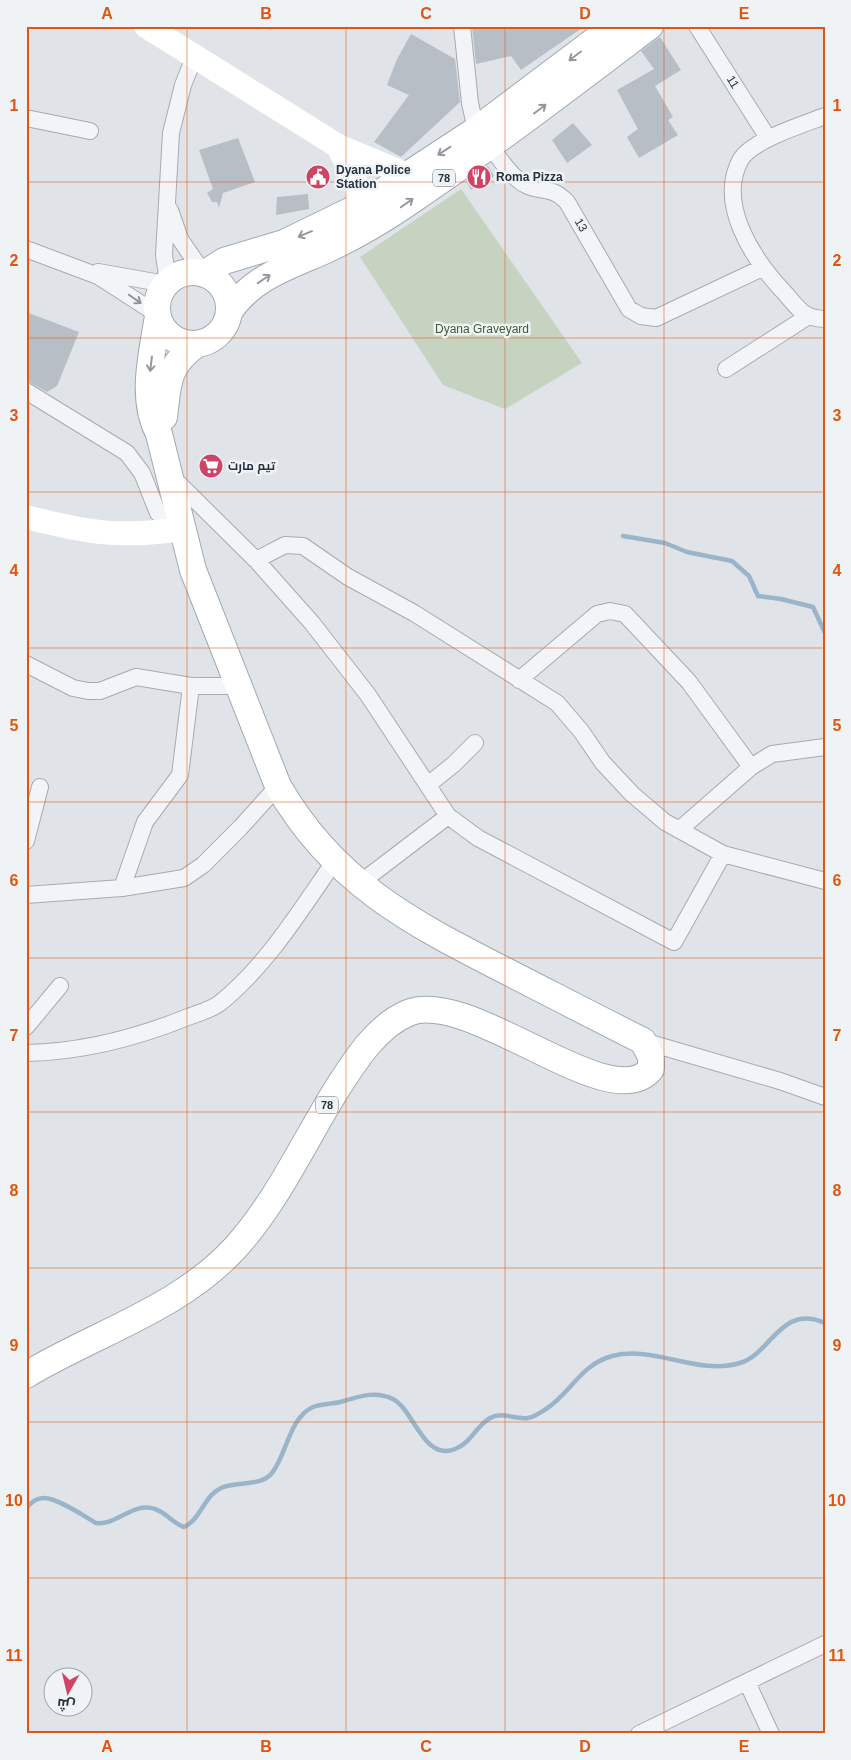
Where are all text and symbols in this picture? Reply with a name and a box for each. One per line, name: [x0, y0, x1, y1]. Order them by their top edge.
text: A: [101, 5, 113, 22]
text: B: [260, 5, 272, 22]
text: C: [420, 5, 432, 22]
text: D: [579, 5, 591, 22]
text: E: [739, 5, 750, 22]
one-way arrow: [569, 50, 582, 61]
street label: 11: [724, 73, 742, 91]
text: 1: [10, 97, 19, 114]
text: 1: [833, 97, 842, 114]
one-way arrow: [533, 104, 547, 114]
one-way arrow: [437, 146, 451, 156]
place label: Dyana Police Station: [336, 163, 411, 191]
public building icon: Dyana Police Station: [305, 164, 331, 190]
restaurant icon: Roma Pizza: [466, 164, 492, 190]
road number: 78: [433, 170, 455, 187]
place label: Roma Pizza: [496, 170, 563, 184]
one-way arrow: [400, 198, 414, 208]
street label: 13: [572, 216, 591, 235]
one-way arrow: [298, 230, 313, 240]
text: 2: [10, 252, 19, 269]
text: 2: [833, 252, 842, 269]
one-way arrow: [257, 274, 271, 284]
one-way arrow: [128, 294, 142, 304]
park label: Dyana Graveyard: [435, 322, 529, 336]
one-way arrow: [146, 356, 156, 372]
text: 3: [10, 407, 19, 424]
text: 3: [833, 407, 842, 424]
supermarket icon: تیم مارت: [198, 453, 224, 479]
place label: تیم مارت: [228, 459, 276, 474]
text: 4: [10, 562, 19, 579]
text: 4: [833, 562, 842, 579]
text: 5: [10, 717, 19, 734]
text: 5: [833, 717, 842, 734]
text: 6: [10, 872, 19, 889]
text: 6: [833, 872, 842, 889]
text: 7: [10, 1027, 19, 1044]
text: 7: [833, 1027, 842, 1044]
road number: 78: [316, 1096, 338, 1114]
text: 8: [10, 1182, 19, 1199]
text: 8: [833, 1182, 842, 1199]
text: 9: [10, 1337, 19, 1354]
text: 9: [833, 1337, 842, 1354]
text: 10: [5, 1492, 23, 1509]
text: 10: [828, 1492, 846, 1509]
text: 11: [6, 1647, 23, 1664]
text: 11: [829, 1647, 846, 1664]
north arrow: [42, 1668, 92, 1718]
text: ش: [56, 1695, 76, 1714]
text: A: [101, 1738, 113, 1755]
text: B: [260, 1738, 272, 1755]
text: C: [420, 1738, 432, 1755]
text: D: [579, 1738, 591, 1755]
text: E: [739, 1738, 750, 1755]

